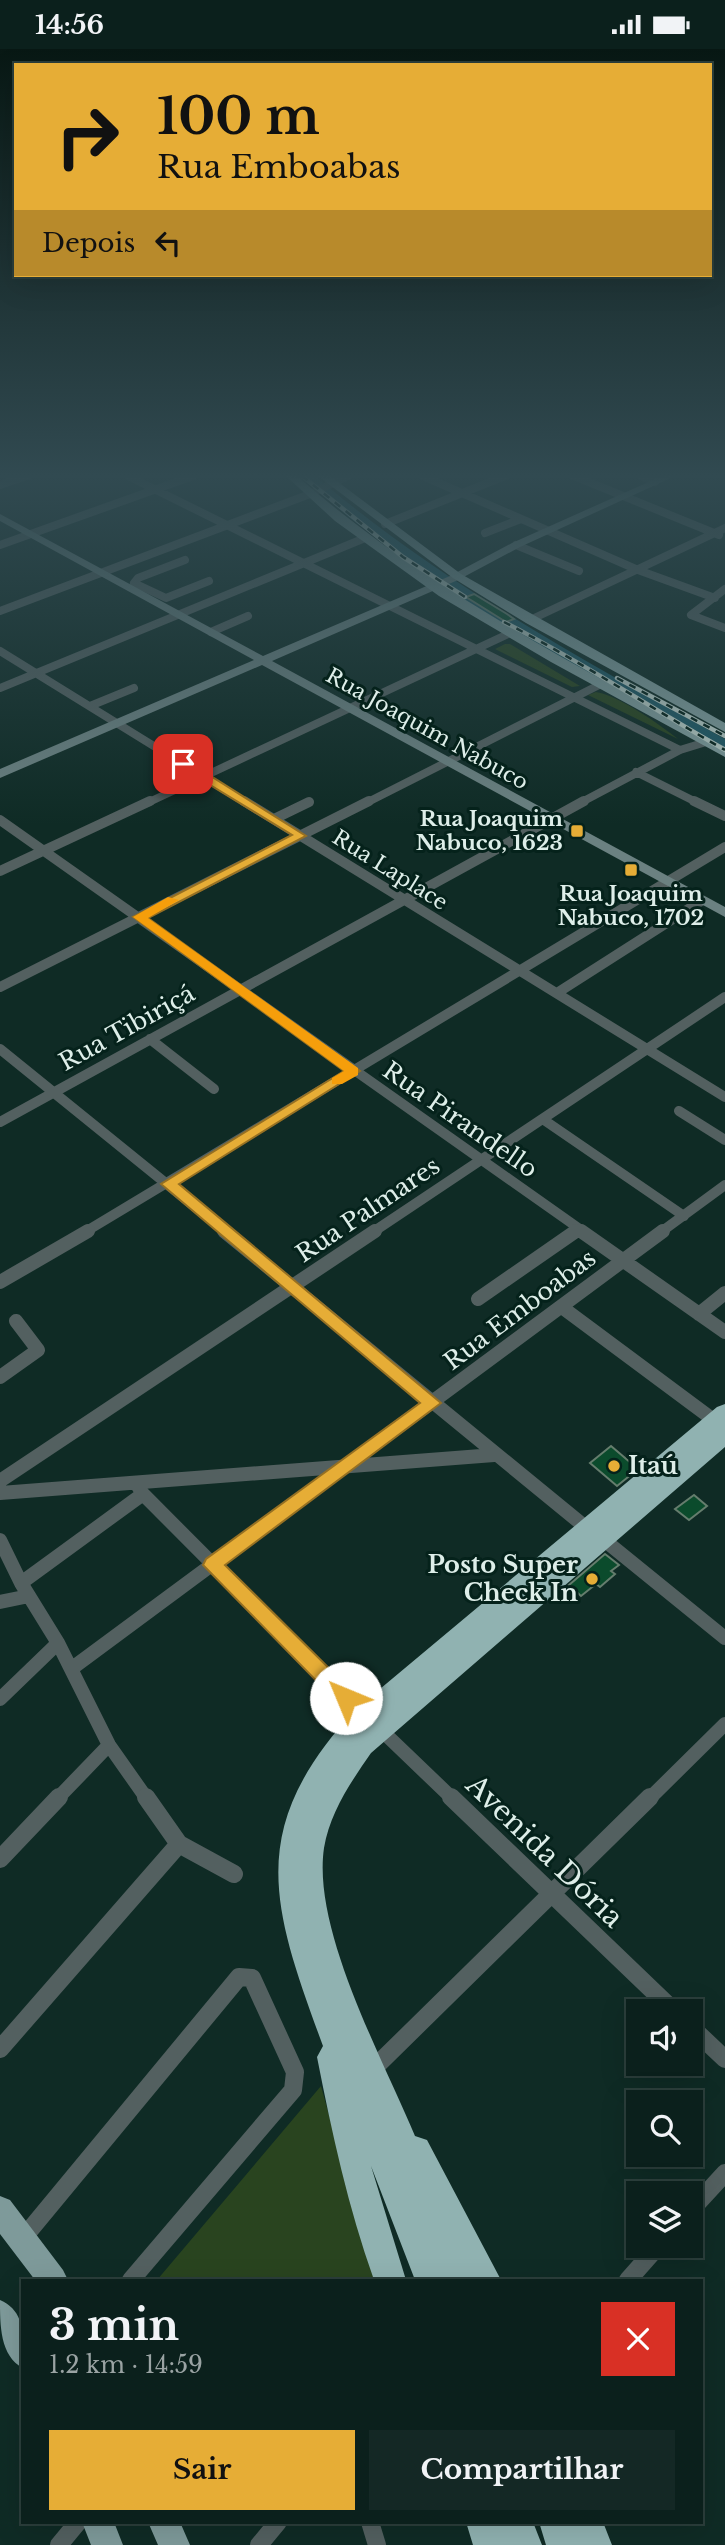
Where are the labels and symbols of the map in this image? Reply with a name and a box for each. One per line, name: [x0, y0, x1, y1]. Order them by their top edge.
street label: Rua Joaquim Nabuco: [321, 663, 533, 795]
pin: [153, 734, 213, 794]
place label: Rua Joaquim Nabuco, 1623: [416, 806, 563, 856]
marker: Rua Joaquim Nabuco, 1623: [569, 823, 585, 839]
street label: Rua Laplace: [328, 824, 452, 916]
marker: Rua Joaquim Nabuco, 1702: [623, 862, 639, 878]
place label: Rua Joaquim Nabuco, 1702: [558, 881, 704, 931]
street label: Rua Tibiriçá: [54, 978, 200, 1077]
street label: Rua Pirandello: [377, 1055, 543, 1184]
street label: Rua Palmares: [290, 1151, 445, 1268]
street label: Rua Emboabas: [438, 1243, 601, 1376]
place label: Itaú: [628, 1451, 678, 1480]
marker: Itaú: [606, 1458, 622, 1474]
place label: Posto Super Check In: [427, 1550, 579, 1607]
marker: Posto Super Check In: [584, 1571, 600, 1587]
position arrow: [309, 1661, 383, 1735]
street label: Avenida Dória: [458, 1767, 631, 1935]

